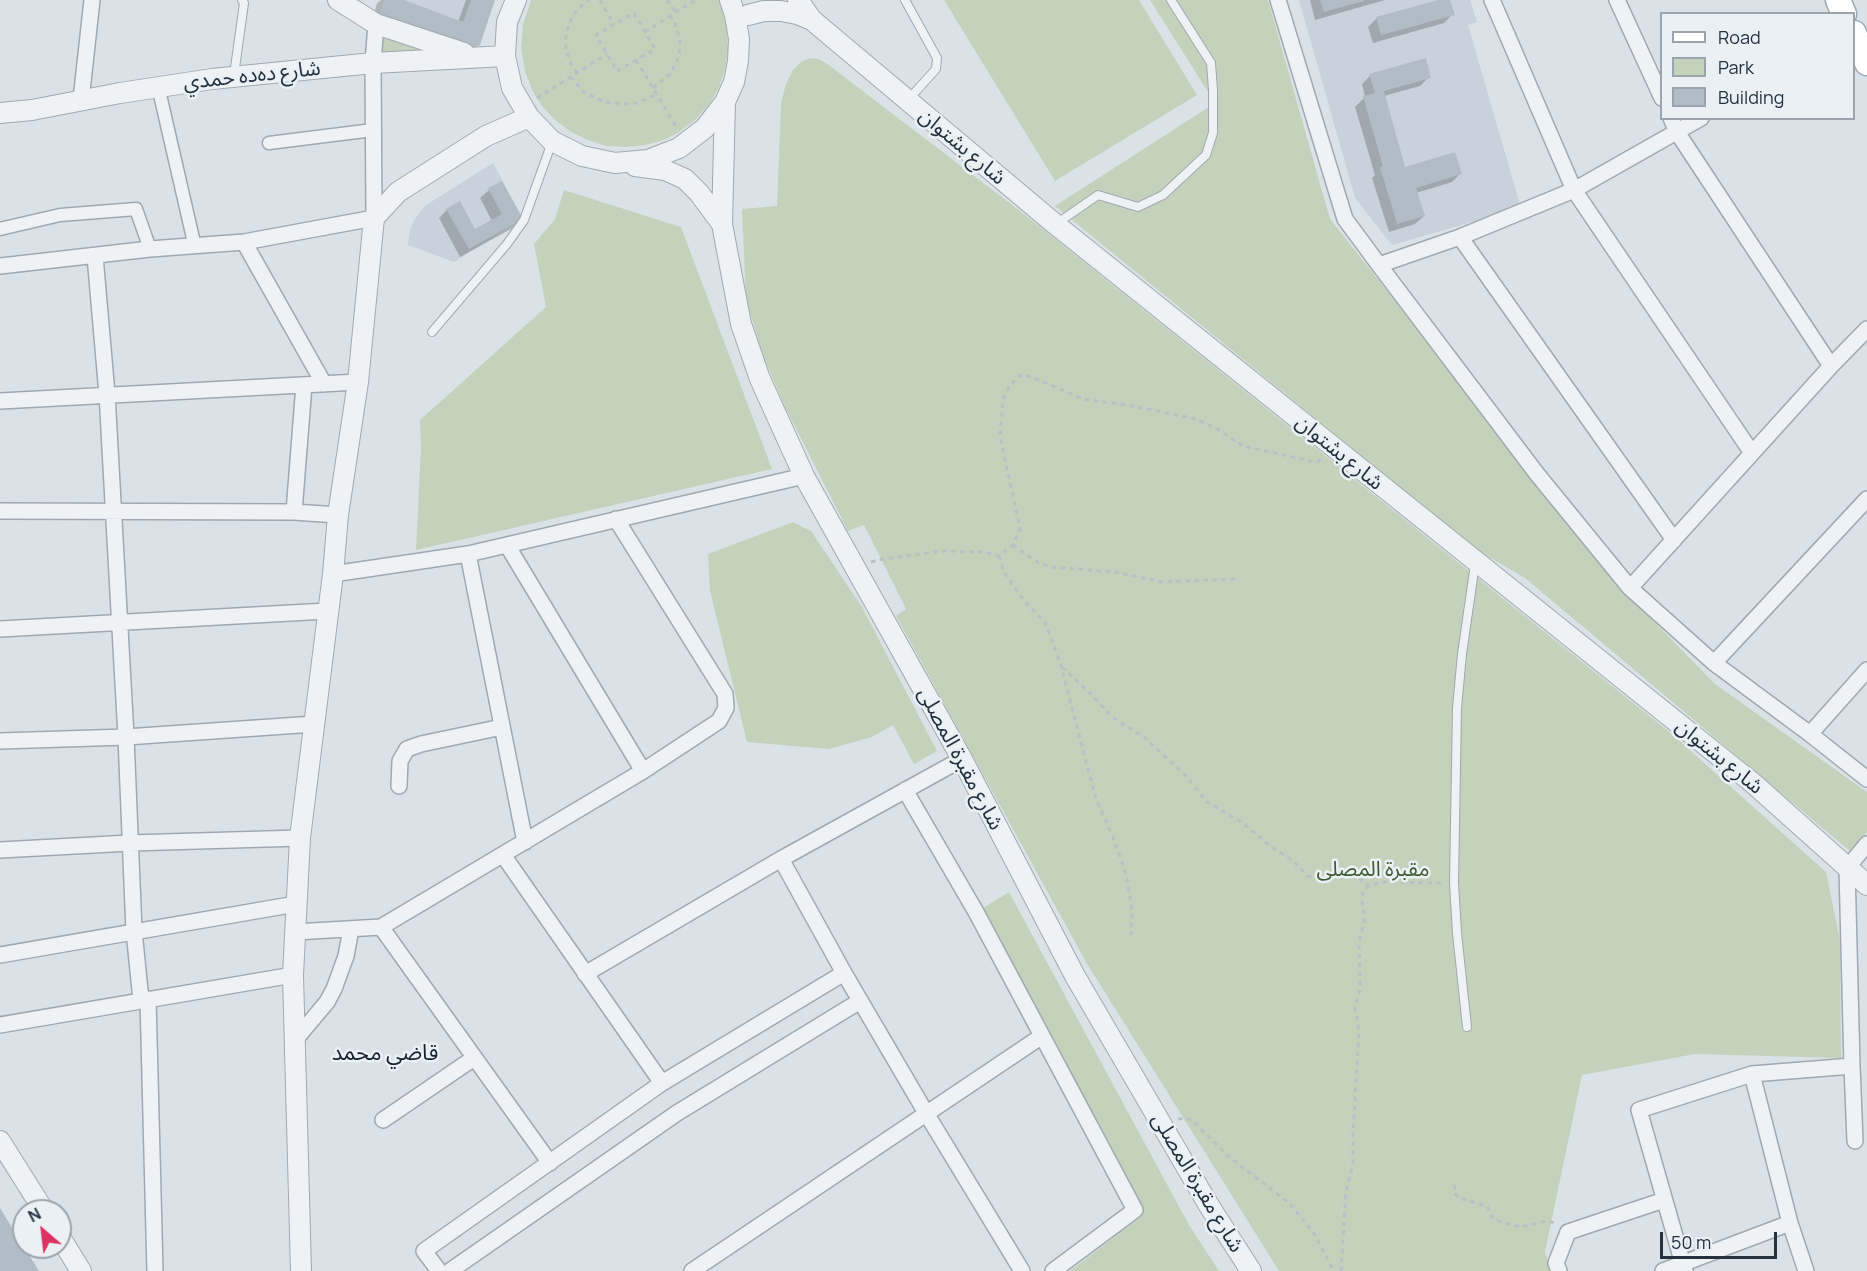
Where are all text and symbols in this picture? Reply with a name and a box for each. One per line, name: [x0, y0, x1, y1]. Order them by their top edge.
legend: [1660, 12, 1855, 120]
text: Road: [1718, 25, 1761, 49]
text: Park: [1718, 55, 1754, 79]
street label: شارع دەدە حمدي: [182, 56, 322, 96]
text: Building: [1718, 85, 1784, 109]
street label: شارع بشتوان: [913, 103, 1011, 191]
street label: شارع بشتوان: [1290, 410, 1388, 496]
street label: شارع مقبرة المصلى: [912, 683, 1008, 835]
street label: شارع بشتوان: [1670, 714, 1768, 800]
park label: مقبرة المصلى: [1316, 857, 1430, 883]
district label: قاضي محمد: [332, 1041, 438, 1067]
street label: شارع مقبرة المصلى: [1145, 1109, 1249, 1257]
north arrow: [12, 1199, 72, 1259]
text: N: [24, 1202, 45, 1227]
scale bar: [1663, 1220, 1780, 1258]
text: 50 m: [1671, 1230, 1711, 1254]

